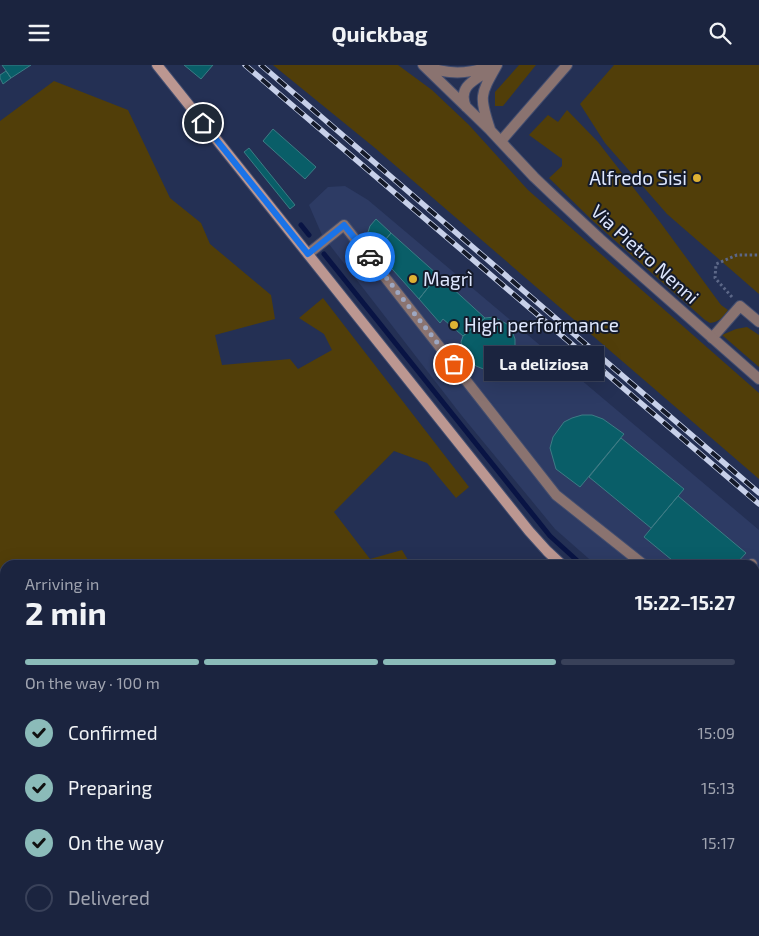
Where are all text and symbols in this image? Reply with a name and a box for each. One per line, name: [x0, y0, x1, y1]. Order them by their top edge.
icon: menu: [25, 19, 53, 47]
icon: search: [706, 19, 734, 47]
text: Quickbag: [331, 20, 428, 46]
pin: [182, 102, 224, 144]
icon: home: [189, 109, 217, 137]
place label: Alfredo Sisi: [589, 166, 687, 189]
marker: Alfredo Sisi: [691, 172, 703, 184]
street label: Via Pietro Nenni: [587, 199, 704, 308]
courier: [345, 232, 395, 282]
icon: car: [356, 243, 384, 271]
place label: Magrì: [423, 267, 473, 290]
marker: Magrì: [407, 273, 419, 285]
place label: High performance: [464, 313, 619, 336]
marker: High performance: [448, 319, 460, 331]
pin: [433, 343, 475, 385]
callout: La deliziosa: [484, 347, 604, 381]
icon: bag: [440, 350, 468, 378]
text: La deliziosa: [499, 354, 589, 373]
text: Arriving in: [25, 574, 99, 593]
text: 15:22–15:27: [635, 591, 735, 614]
text: 2 min: [25, 593, 107, 631]
text: On the way · 100 m: [25, 673, 160, 692]
icon: check: [25, 719, 53, 747]
text: Confirmed: [68, 721, 158, 744]
text: 15:09: [697, 723, 735, 742]
icon: check: [25, 774, 53, 802]
text: Preparing: [68, 776, 152, 799]
text: 15:13: [701, 778, 735, 797]
icon: check: [25, 829, 53, 857]
text: On the way: [68, 831, 164, 854]
text: 15:17: [702, 833, 735, 852]
text: Delivered: [68, 886, 150, 909]

